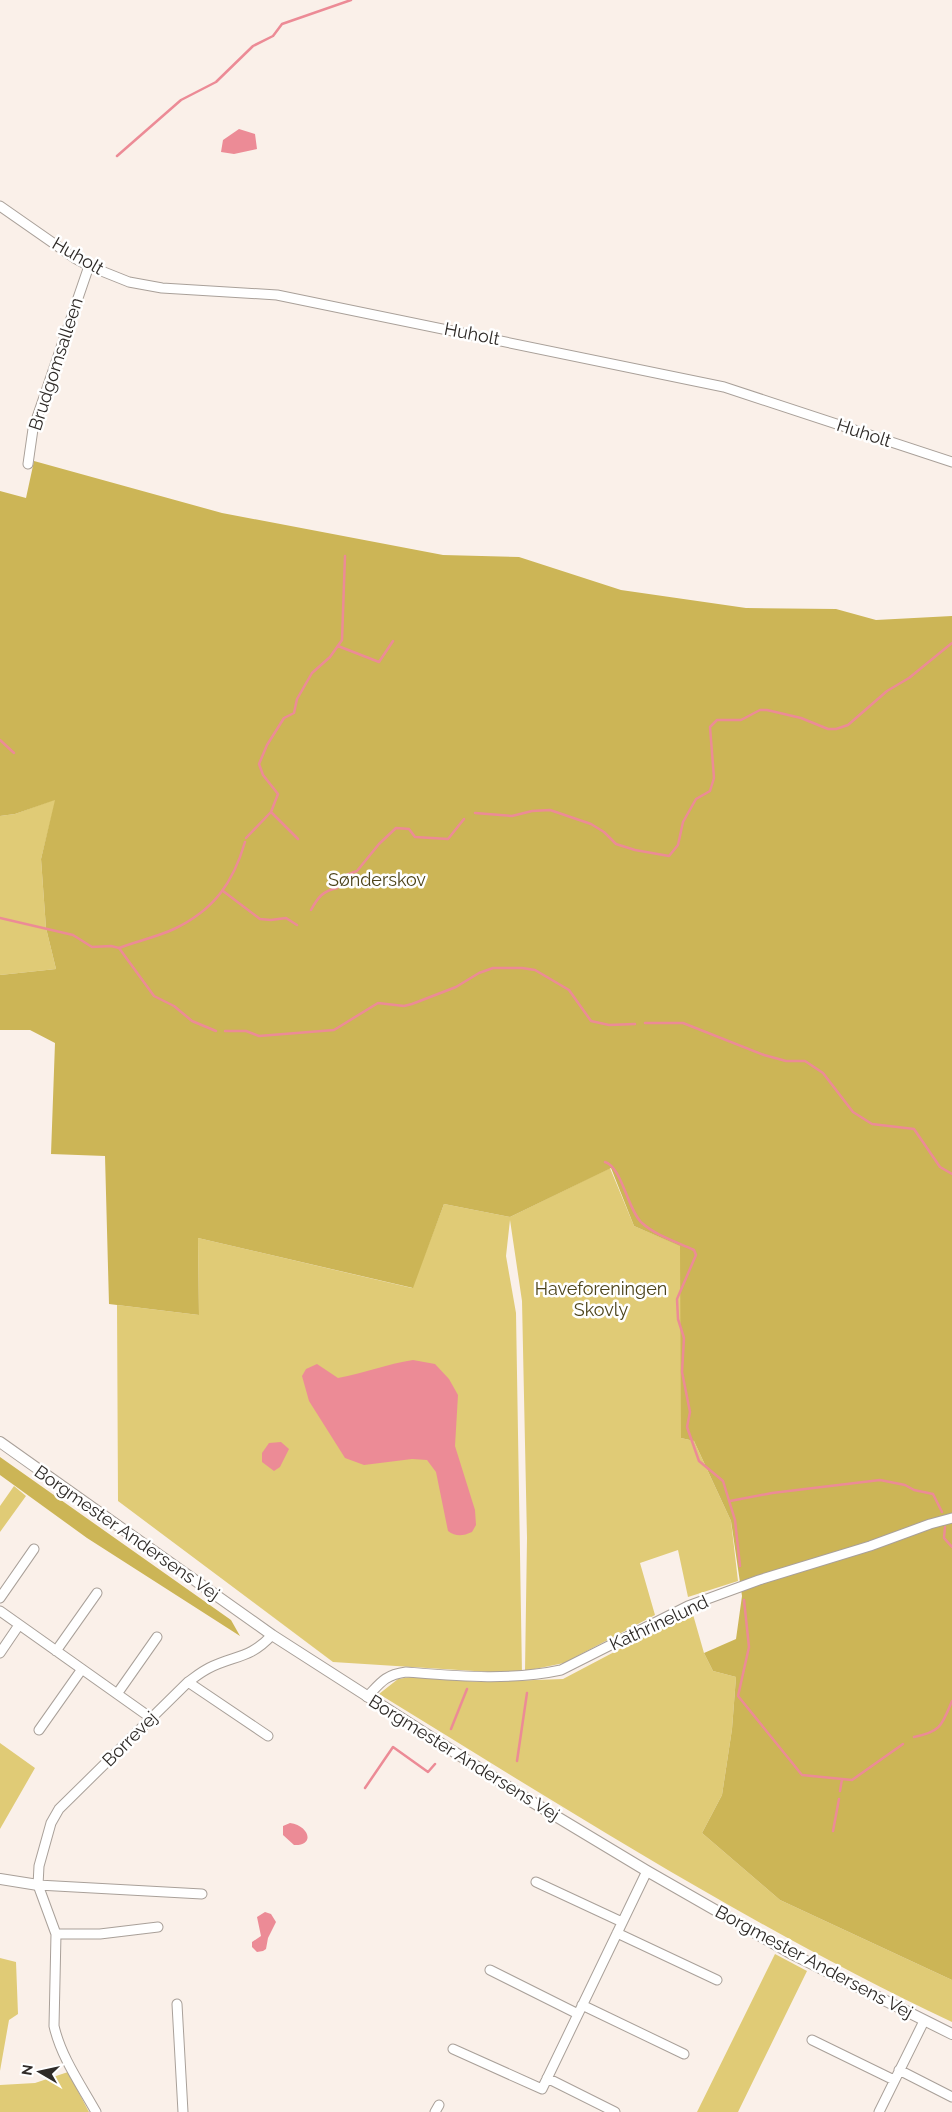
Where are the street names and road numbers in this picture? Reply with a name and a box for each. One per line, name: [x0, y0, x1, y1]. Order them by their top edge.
street label: Huholt: [49, 232, 108, 279]
street label: Brudgomsalleen: [24, 295, 87, 433]
street label: Huholt: [443, 318, 502, 349]
street label: Huholt: [834, 414, 894, 451]
street label: Borgmester Andersens Vej: [31, 1461, 224, 1605]
street label: Kathrinelund: [606, 1591, 711, 1655]
street label: Borgmester Andersens Vej: [365, 1690, 563, 1825]
street label: Borrevej: [98, 1707, 162, 1771]
street label: Borgmester Andersens Vej: [712, 1900, 917, 2023]

